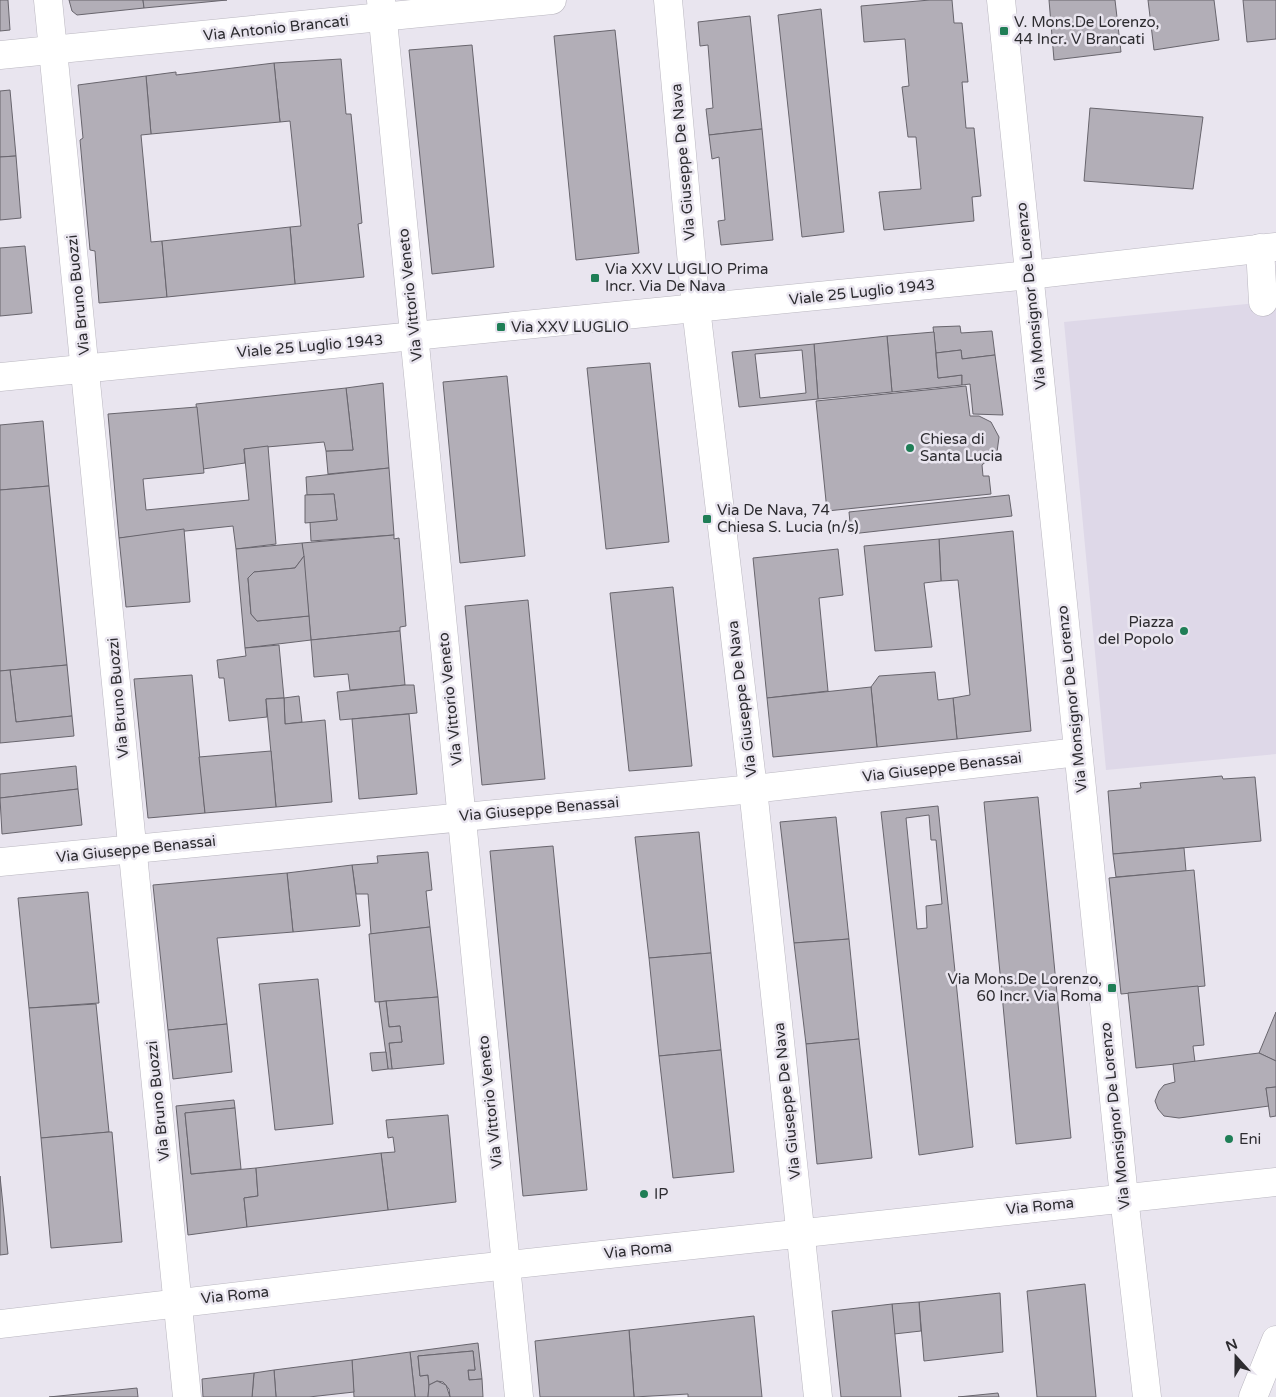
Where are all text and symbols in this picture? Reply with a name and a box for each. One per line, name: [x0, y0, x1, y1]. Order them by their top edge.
street label: Via Antonio Brancati: [202, 11, 350, 45]
place label: V. Mons.De Lorenzo, 44 Incr. V Brancati: [1014, 13, 1160, 48]
marker: V. Mons.De Lorenzo, 44 Incr. V Brancati: [998, 25, 1010, 37]
street label: Via Giuseppe De Nava: [667, 83, 699, 241]
street label: Via Monsignor De Lorenzo: [1012, 202, 1050, 390]
street label: Via Vittorio Veneto: [394, 228, 426, 362]
street label: Via Bruno Buozzi: [63, 234, 93, 356]
place label: Via XXV LUGLIO Prima Incr. Via De Nava: [605, 260, 768, 295]
marker: Via XXV LUGLIO Prima Incr. Via De Nava: [589, 272, 601, 284]
street label: Viale 25 Luglio 1943: [788, 275, 936, 309]
place label: Via XXV LUGLIO: [511, 318, 629, 336]
marker: Via XXV LUGLIO: [495, 321, 507, 333]
street label: Viale 25 Luglio 1943: [236, 331, 384, 361]
place label: Chiesa di Santa Lucia: [920, 430, 1003, 465]
marker: Chiesa di Santa Lucia: [904, 442, 916, 454]
place label: Via De Nava, 74 Chiesa S. Lucia (n/s): [717, 501, 859, 536]
marker: Via De Nava, 74 Chiesa S. Lucia (n/s): [701, 513, 713, 525]
street label: Via Monsignor De Lorenzo: [1053, 605, 1091, 793]
place label: Piazza del Popolo: [1098, 613, 1174, 648]
street label: Via Giuseppe De Nava: [723, 620, 761, 778]
marker: Piazza del Popolo: [1178, 625, 1190, 637]
street label: Via Vittorio Veneto: [434, 632, 466, 766]
street label: Via Bruno Buozzi: [104, 637, 132, 759]
street label: Via Giuseppe Benassai: [861, 748, 1023, 786]
street label: Via Giuseppe Benassai: [458, 793, 620, 825]
street label: Via Giuseppe Benassai: [55, 832, 217, 866]
place label: Via Mons.De Lorenzo, 60 Incr. Via Roma: [947, 970, 1102, 1005]
marker: Via Mons.De Lorenzo, 60 Incr. Via Roma: [1106, 982, 1118, 994]
street label: Via Giuseppe De Nava: [770, 1022, 804, 1180]
street label: Via Monsignor De Lorenzo: [1096, 1022, 1134, 1210]
street label: Via Vittorio Veneto: [474, 1035, 506, 1169]
street label: Via Bruno Buozzi: [143, 1040, 173, 1162]
place label: Eni: [1239, 1130, 1261, 1148]
marker: Eni: [1223, 1133, 1235, 1145]
place label: IP: [654, 1185, 668, 1203]
marker: IP: [638, 1188, 650, 1200]
street label: Via Roma: [1005, 1193, 1075, 1219]
street label: Via Roma: [603, 1237, 673, 1263]
street label: Via Roma: [200, 1282, 270, 1308]
north arrow: [1211, 1332, 1261, 1382]
text: N: [1223, 1335, 1240, 1355]

